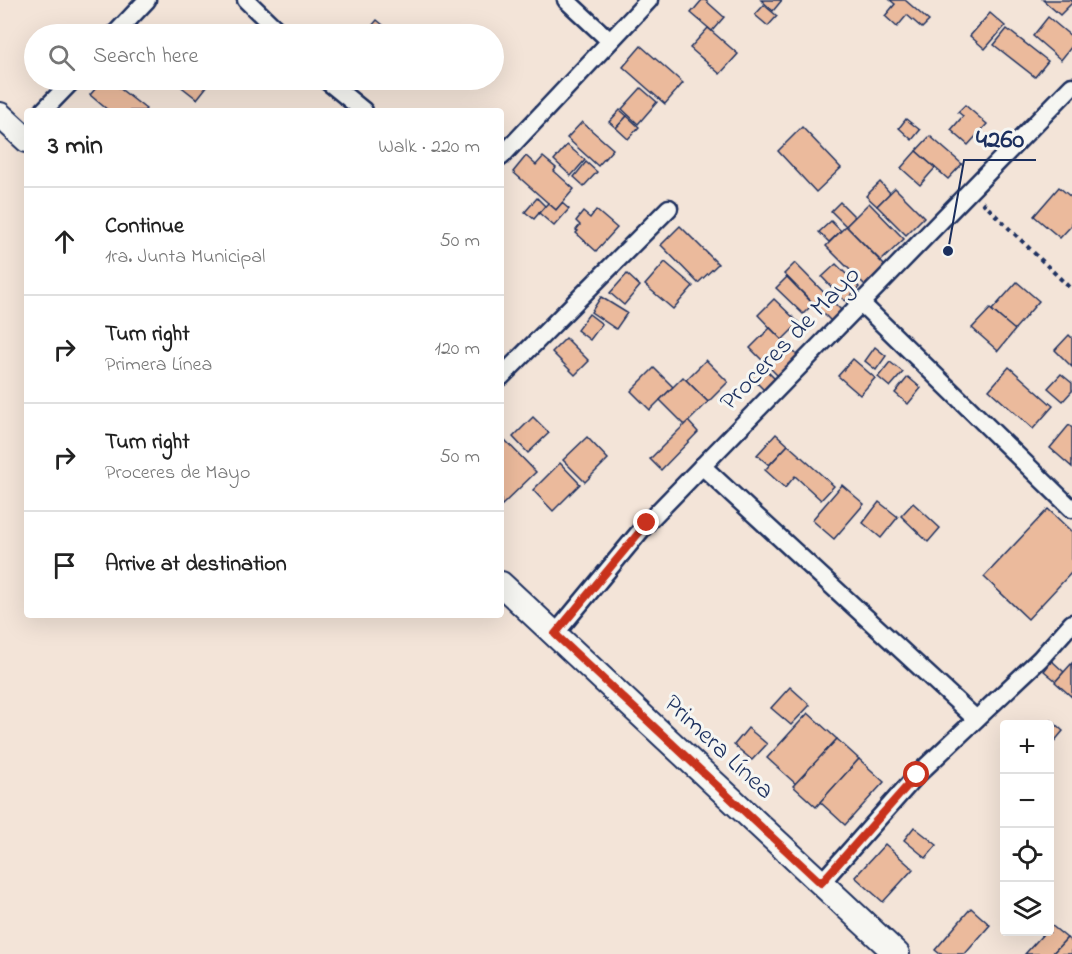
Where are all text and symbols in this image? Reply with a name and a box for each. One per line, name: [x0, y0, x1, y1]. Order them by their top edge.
search box: [24, 24, 504, 90]
icon: search: [45, 41, 78, 74]
text: Search here: [93, 41, 198, 73]
callout: 4260: [964, 115, 1036, 160]
text: 4260: [976, 121, 1024, 160]
text: 3 min: [48, 128, 103, 166]
text: Walk · 220 m: [378, 133, 480, 162]
text: Continue: [105, 211, 184, 243]
icon: ahead: [48, 225, 81, 258]
text: 50 m: [439, 227, 480, 256]
text: 1ra. Junta Municipal: [105, 243, 265, 272]
street label: Proceres de Mayo: [712, 258, 870, 420]
text: Turn right: [105, 319, 190, 351]
icon: right: [48, 333, 81, 366]
text: 120 m: [435, 335, 480, 364]
text: Primera Línea: [105, 351, 212, 380]
text: Turn right: [105, 427, 190, 459]
icon: right: [48, 441, 81, 474]
text: 50 m: [439, 443, 480, 472]
text: Proceres de Mayo: [105, 459, 250, 488]
route end: [633, 509, 659, 535]
icon: arrive: [48, 549, 81, 582]
text: Arrive at destination: [105, 549, 287, 581]
street label: Primera Línea: [654, 687, 782, 809]
map controls: [1000, 720, 1054, 936]
button: +: [1000, 720, 1054, 774]
route start: [903, 761, 929, 787]
button: −: [1000, 774, 1054, 828]
button: locate: [1000, 828, 1054, 882]
button: layers: [1000, 882, 1054, 936]

